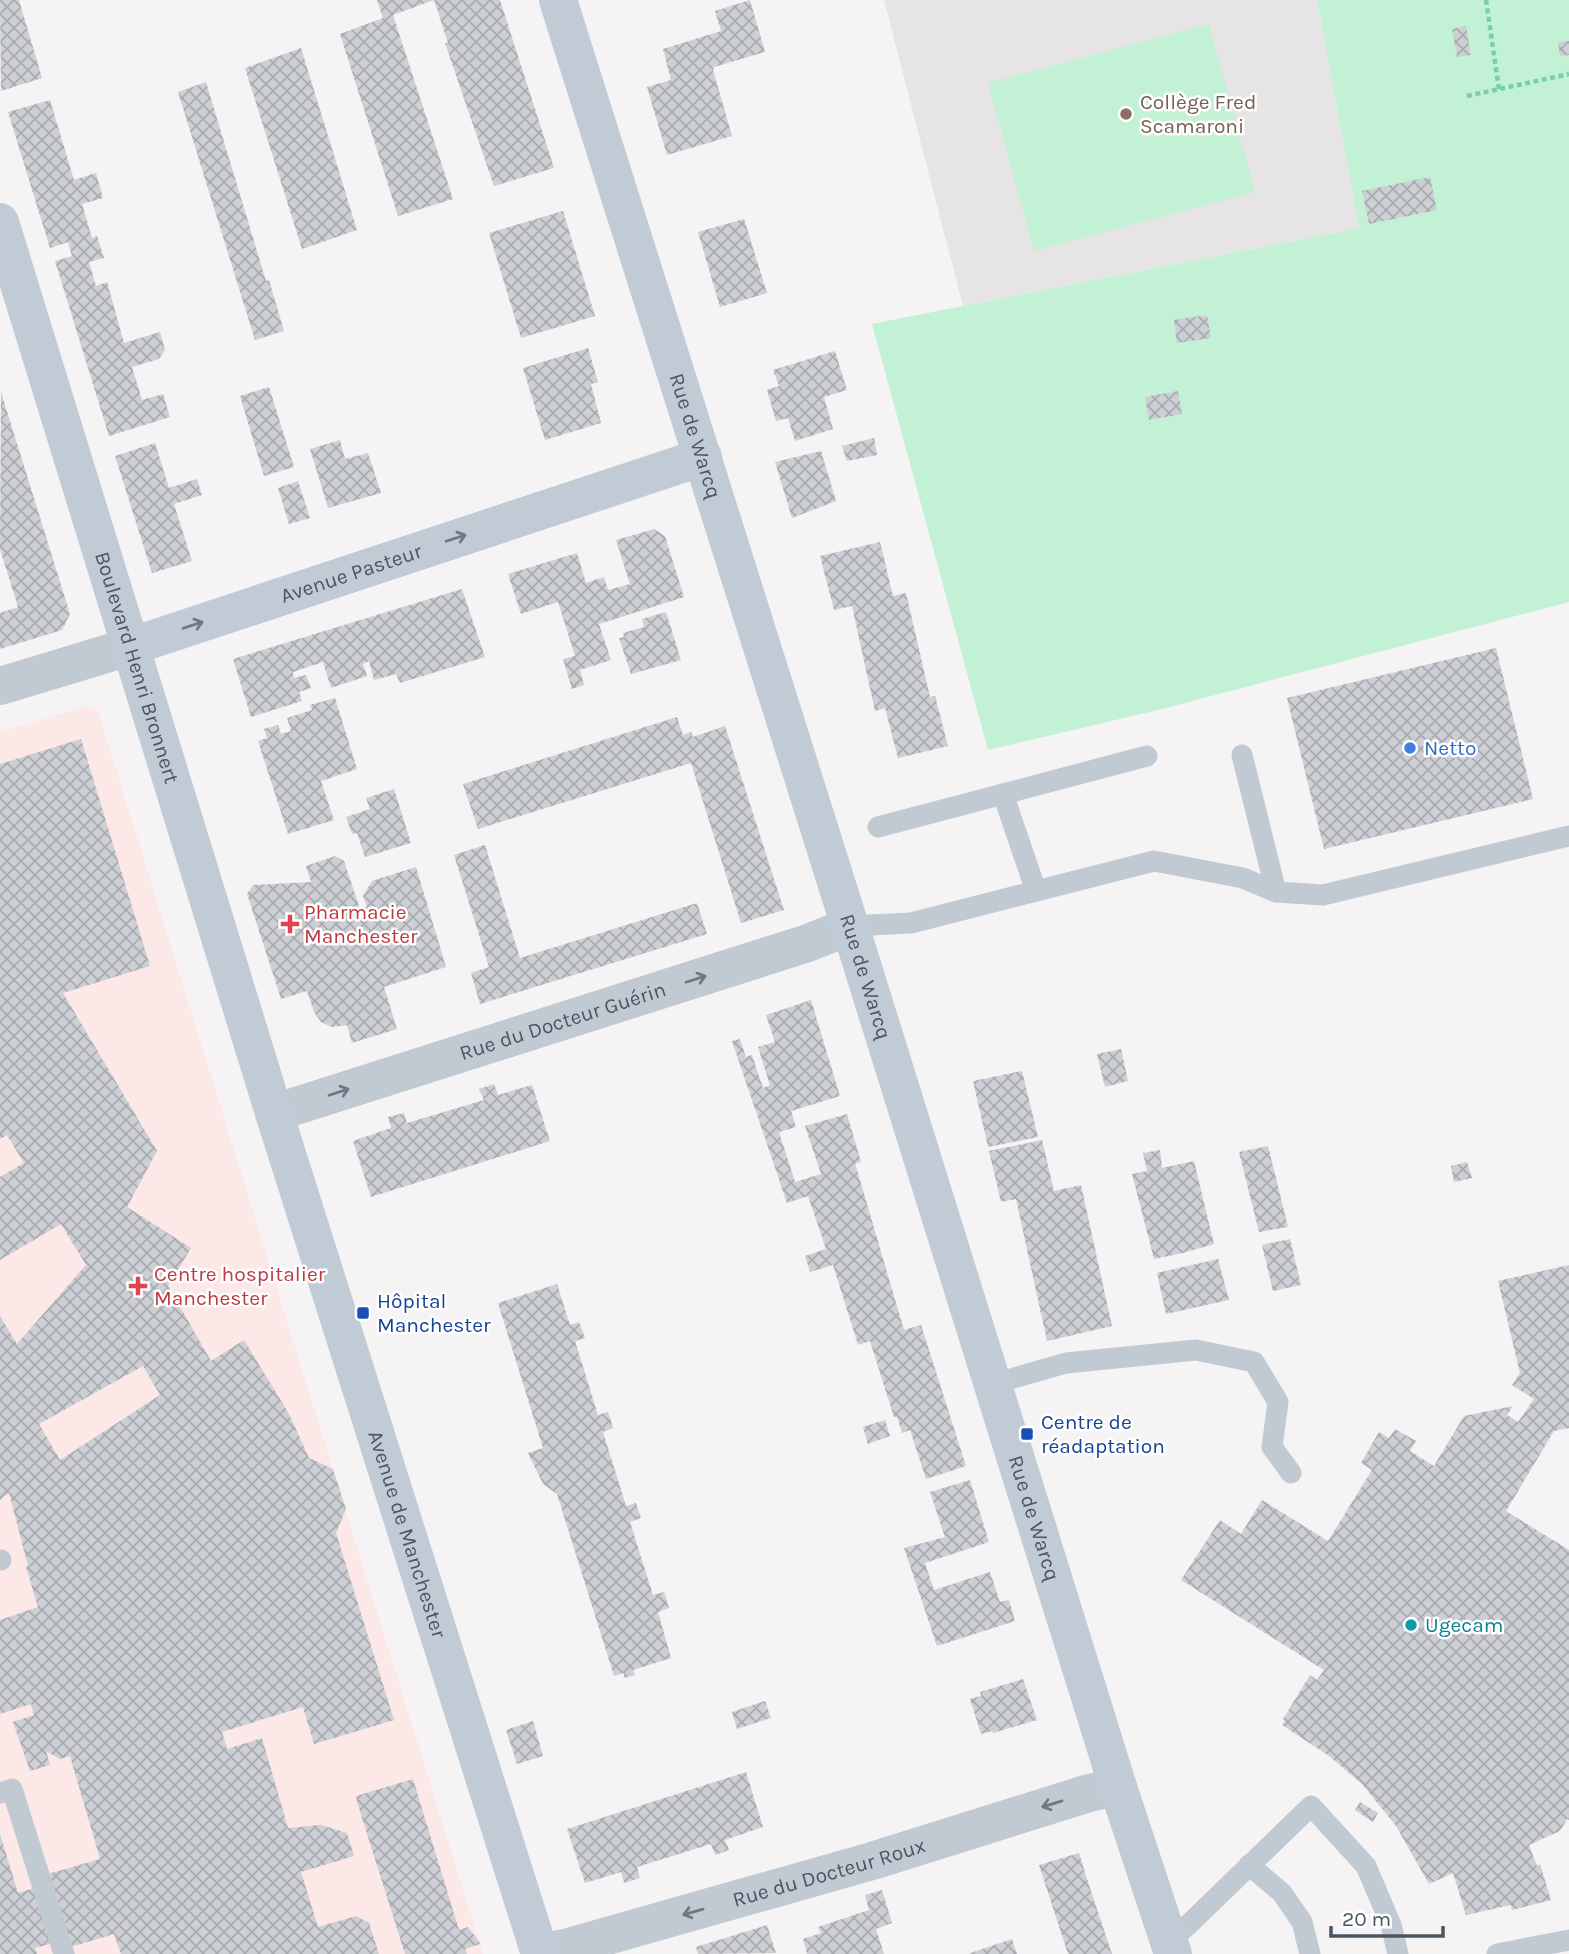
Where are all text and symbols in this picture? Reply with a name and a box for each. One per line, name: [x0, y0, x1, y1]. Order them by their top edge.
place label: Collège Fred Scamaroni: [1140, 90, 1256, 138]
marker: Collège Fred Scamaroni: [1118, 106, 1134, 122]
street label: Rue de Warcq: [664, 370, 726, 501]
one-way arrow: [445, 531, 467, 544]
street label: Avenue Pasteur: [277, 539, 425, 608]
street label: Boulevard Henri Bronnert: [90, 549, 184, 786]
one-way arrow: [182, 618, 204, 630]
place label: Netto: [1424, 736, 1476, 760]
marker: Netto: [1402, 740, 1418, 756]
place label: Pharmacie Manchester: [304, 900, 418, 948]
street label: Rue de Warcq: [835, 911, 897, 1042]
marker: Pharmacie Manchester: [282, 916, 298, 932]
one-way arrow: [684, 971, 706, 984]
street label: Rue du Docteur Guérin: [456, 977, 669, 1065]
one-way arrow: [327, 1085, 349, 1097]
place label: Centre hospitalier Manchester: [154, 1262, 326, 1310]
marker: Centre hospitalier Manchester: [128, 1276, 148, 1296]
place label: Hôpital Manchester: [377, 1289, 491, 1337]
marker: Hôpital Manchester: [355, 1305, 371, 1321]
place label: Centre de réadaptation: [1041, 1410, 1165, 1458]
marker: Centre de réadaptation: [1019, 1426, 1035, 1442]
street label: Avenue de Manchester: [363, 1428, 451, 1641]
street label: Rue de Warcq: [1003, 1452, 1065, 1584]
place label: Ugecam: [1425, 1613, 1503, 1637]
marker: Ugecam: [1403, 1617, 1419, 1633]
one-way arrow: [1041, 1799, 1063, 1812]
street label: Rue du Docteur Roux: [730, 1833, 929, 1912]
scale bar: [1331, 1895, 1443, 1939]
one-way arrow: [683, 1906, 705, 1919]
text: 20 m: [1342, 1907, 1391, 1931]

